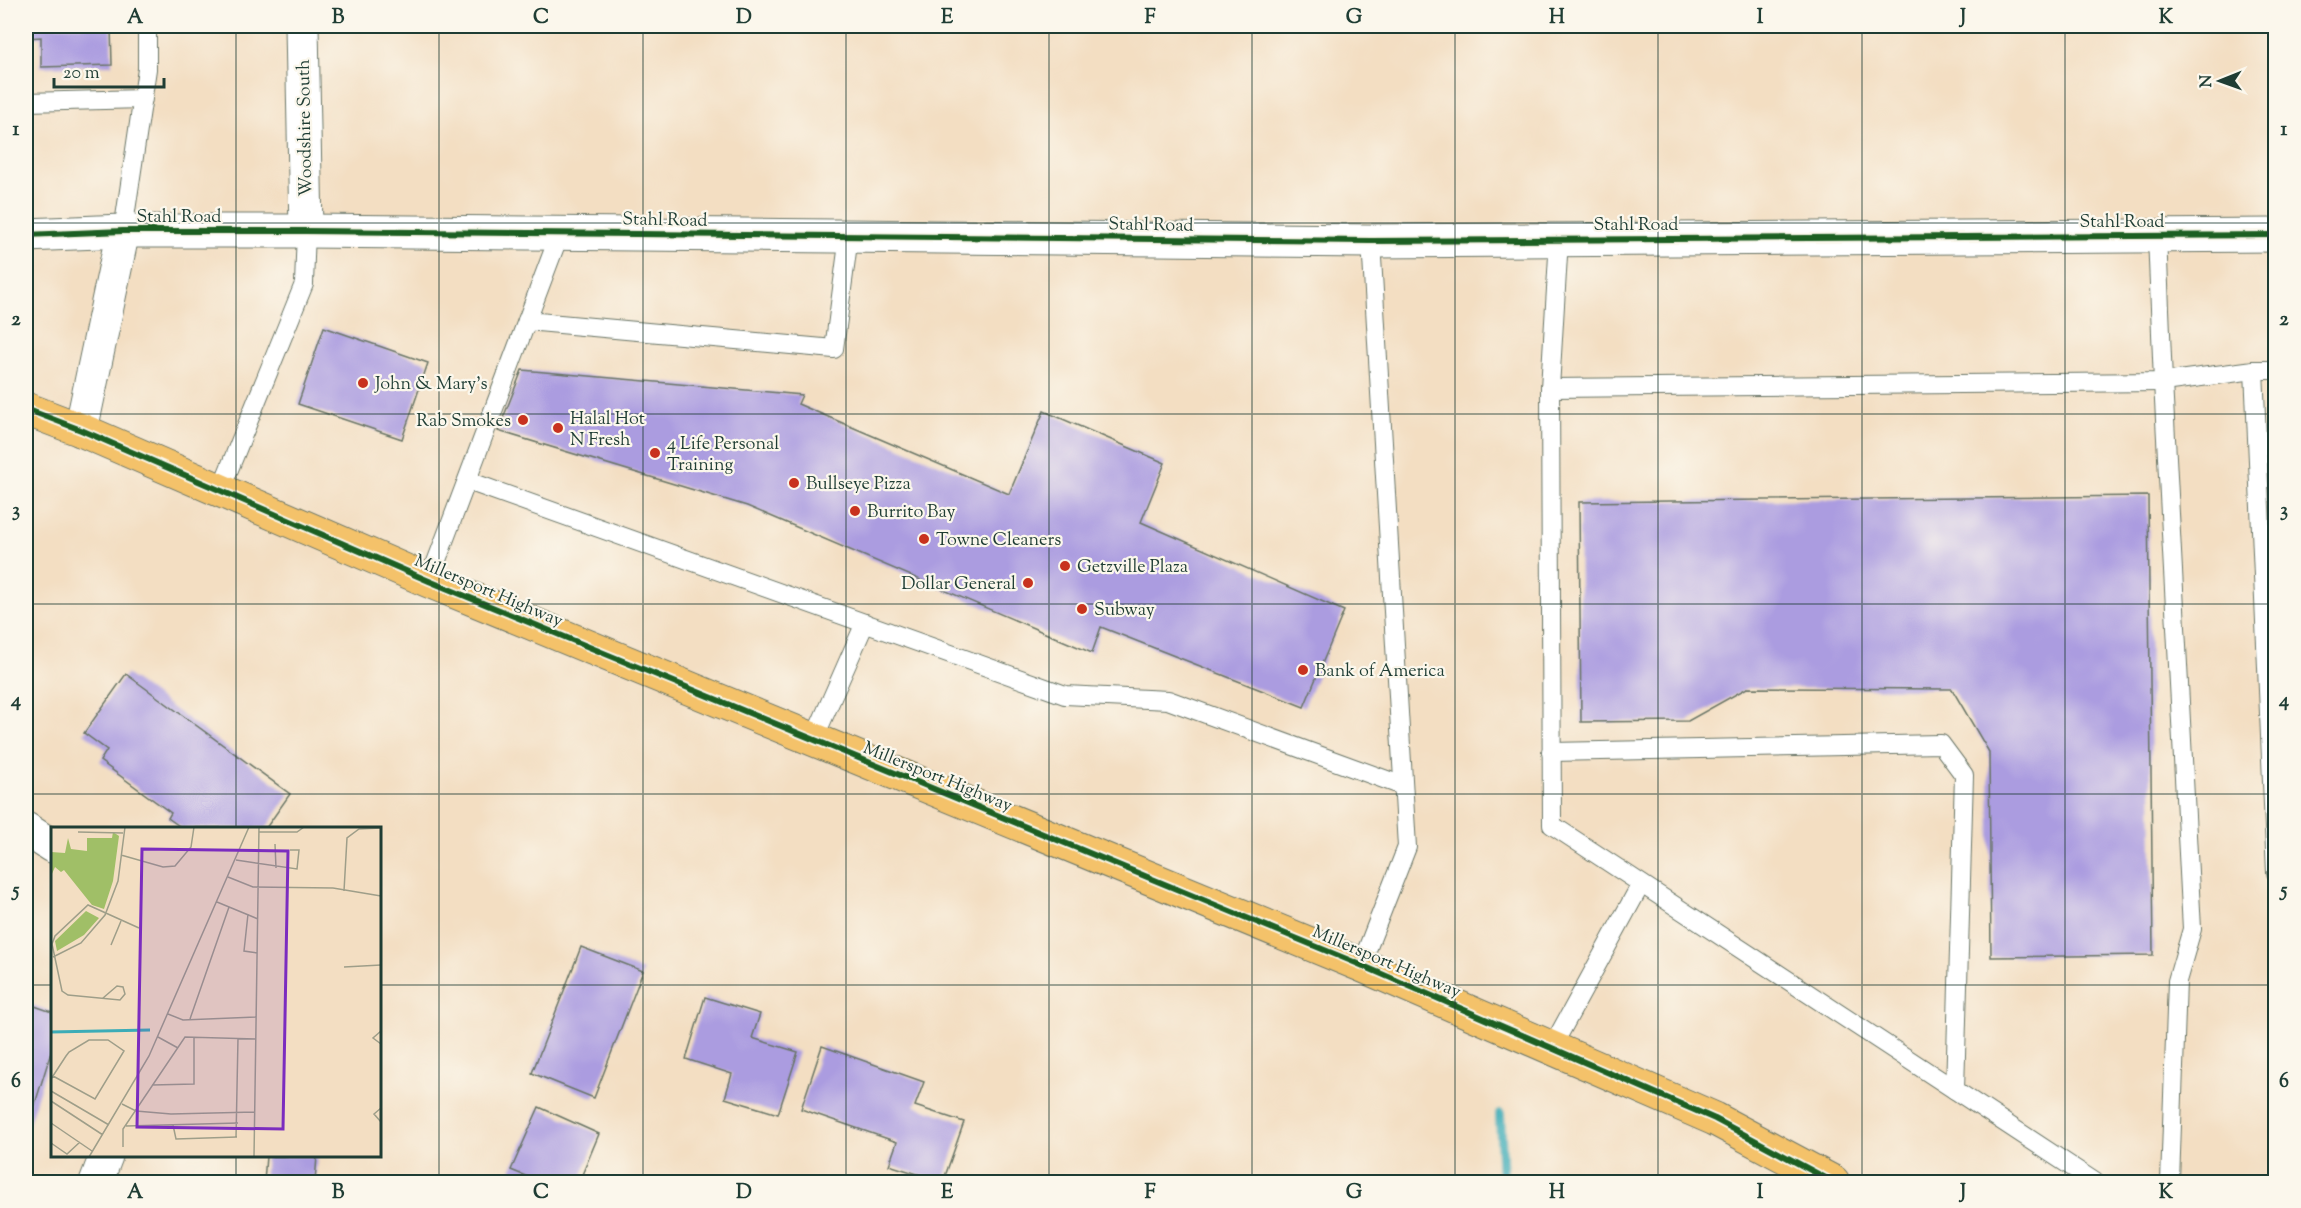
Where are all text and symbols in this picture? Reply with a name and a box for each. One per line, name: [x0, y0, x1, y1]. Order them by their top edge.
text: A: [127, 4, 144, 33]
text: B: [332, 4, 345, 33]
text: C: [533, 4, 549, 33]
text: D: [736, 4, 752, 33]
text: E: [941, 4, 954, 33]
text: F: [1144, 4, 1156, 33]
text: G: [1346, 4, 1363, 33]
text: H: [1549, 4, 1565, 33]
text: I: [1757, 4, 1764, 33]
text: J: [1958, 4, 1966, 33]
text: K: [2159, 4, 2174, 33]
scale bar: [54, 51, 164, 89]
north arrow: [2190, 51, 2250, 111]
street label: Woodshire South: [292, 59, 320, 197]
text: 20 m: [63, 61, 100, 87]
text: N: [2196, 74, 2219, 88]
text: 1: [13, 116, 20, 145]
text: 1: [2281, 116, 2288, 145]
street label: Stahl Road: [136, 205, 222, 231]
street label: Stahl Road: [622, 207, 708, 235]
street label: Stahl Road: [2079, 210, 2165, 236]
street label: Stahl Road: [1108, 212, 1194, 240]
street label: Stahl Road: [1593, 213, 1679, 239]
text: 2: [11, 306, 21, 335]
text: 2: [2279, 306, 2289, 335]
place label: John & Mary's: [374, 372, 487, 398]
marker: John & Mary's: [356, 376, 370, 390]
place label: Halal Hot N Fresh: [570, 407, 645, 454]
place label: Rab Smokes: [416, 409, 511, 435]
marker: Rab Smokes: [516, 413, 530, 427]
marker: Halal Hot N Fresh: [551, 421, 565, 435]
place label: 4 Life Personal Training: [667, 432, 779, 479]
marker: 4 Life Personal Training: [648, 446, 662, 460]
place label: Bullseye Pizza: [806, 472, 911, 498]
marker: Bullseye Pizza: [787, 476, 801, 490]
text: 3: [12, 497, 20, 526]
text: 3: [2280, 497, 2288, 526]
place label: Burrito Bay: [867, 500, 955, 526]
marker: Burrito Bay: [848, 504, 862, 518]
place label: Towne Cleaners: [936, 528, 1061, 554]
marker: Towne Cleaners: [917, 532, 931, 546]
street label: Millersport Highway: [410, 549, 567, 635]
place label: Getzville Plaza: [1077, 555, 1188, 581]
marker: Getzville Plaza: [1058, 559, 1072, 573]
place label: Dollar General: [901, 572, 1016, 598]
marker: Dollar General: [1021, 576, 1035, 590]
place label: Subway: [1094, 598, 1155, 624]
marker: Subway: [1075, 602, 1089, 616]
place label: Bank of America: [1315, 659, 1445, 685]
marker: Bank of America: [1296, 663, 1310, 677]
text: 4: [10, 687, 21, 716]
text: 4: [2278, 687, 2289, 716]
street label: Millersport Highway: [859, 736, 1016, 820]
inset map: [51, 827, 381, 1157]
text: 5: [11, 877, 20, 906]
text: 5: [2279, 877, 2288, 906]
street label: Millersport Highway: [1308, 920, 1465, 1006]
text: 6: [11, 1068, 21, 1097]
text: 6: [2279, 1068, 2289, 1097]
text: A: [127, 1179, 144, 1208]
text: B: [332, 1179, 345, 1208]
text: C: [533, 1179, 549, 1208]
text: D: [736, 1179, 752, 1208]
text: E: [941, 1179, 954, 1208]
text: F: [1144, 1179, 1156, 1208]
text: G: [1346, 1179, 1363, 1208]
text: H: [1549, 1179, 1565, 1208]
text: I: [1757, 1179, 1764, 1208]
text: J: [1958, 1179, 1966, 1208]
text: K: [2159, 1179, 2174, 1208]

